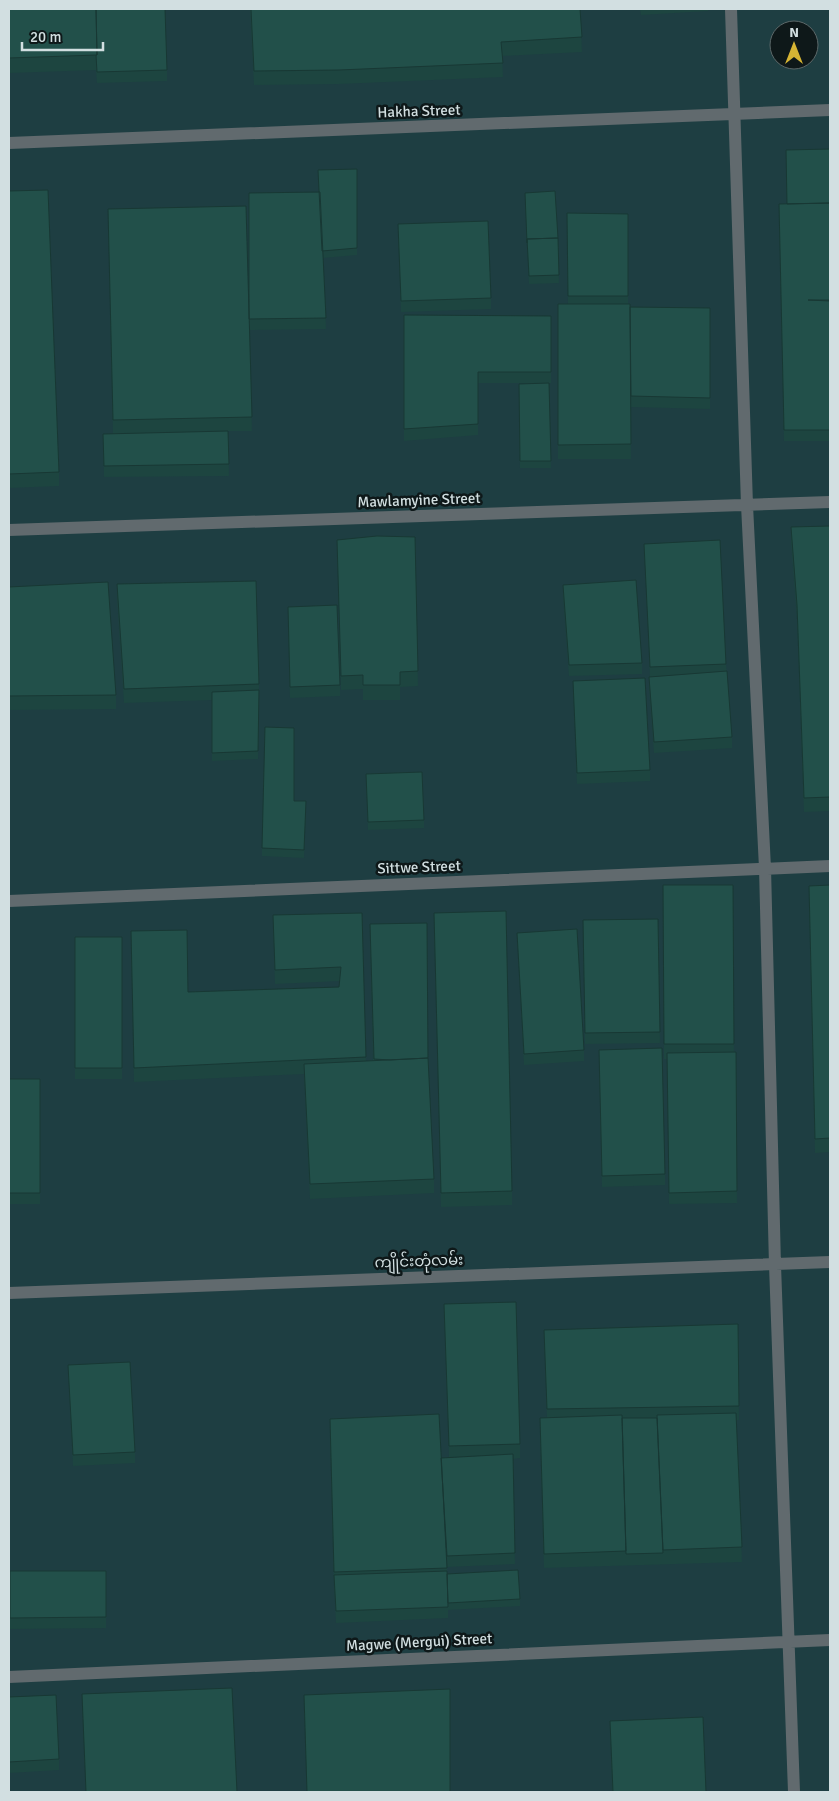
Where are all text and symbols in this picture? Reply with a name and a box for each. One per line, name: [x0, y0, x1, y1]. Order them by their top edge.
scale bar: [22, 20, 104, 52]
north arrow: [769, 20, 819, 70]
text: N: [789, 24, 799, 41]
text: 20 m: [30, 28, 61, 46]
street label: Hakha Street: [377, 101, 461, 121]
street label: Mawlamyine Street: [357, 489, 481, 511]
street label: Sittwe Street: [377, 857, 461, 877]
street label: ကျိုင်းတုံလမ်း: [374, 1249, 464, 1275]
street label: Magwe (Mergui) Street: [345, 1629, 493, 1655]

